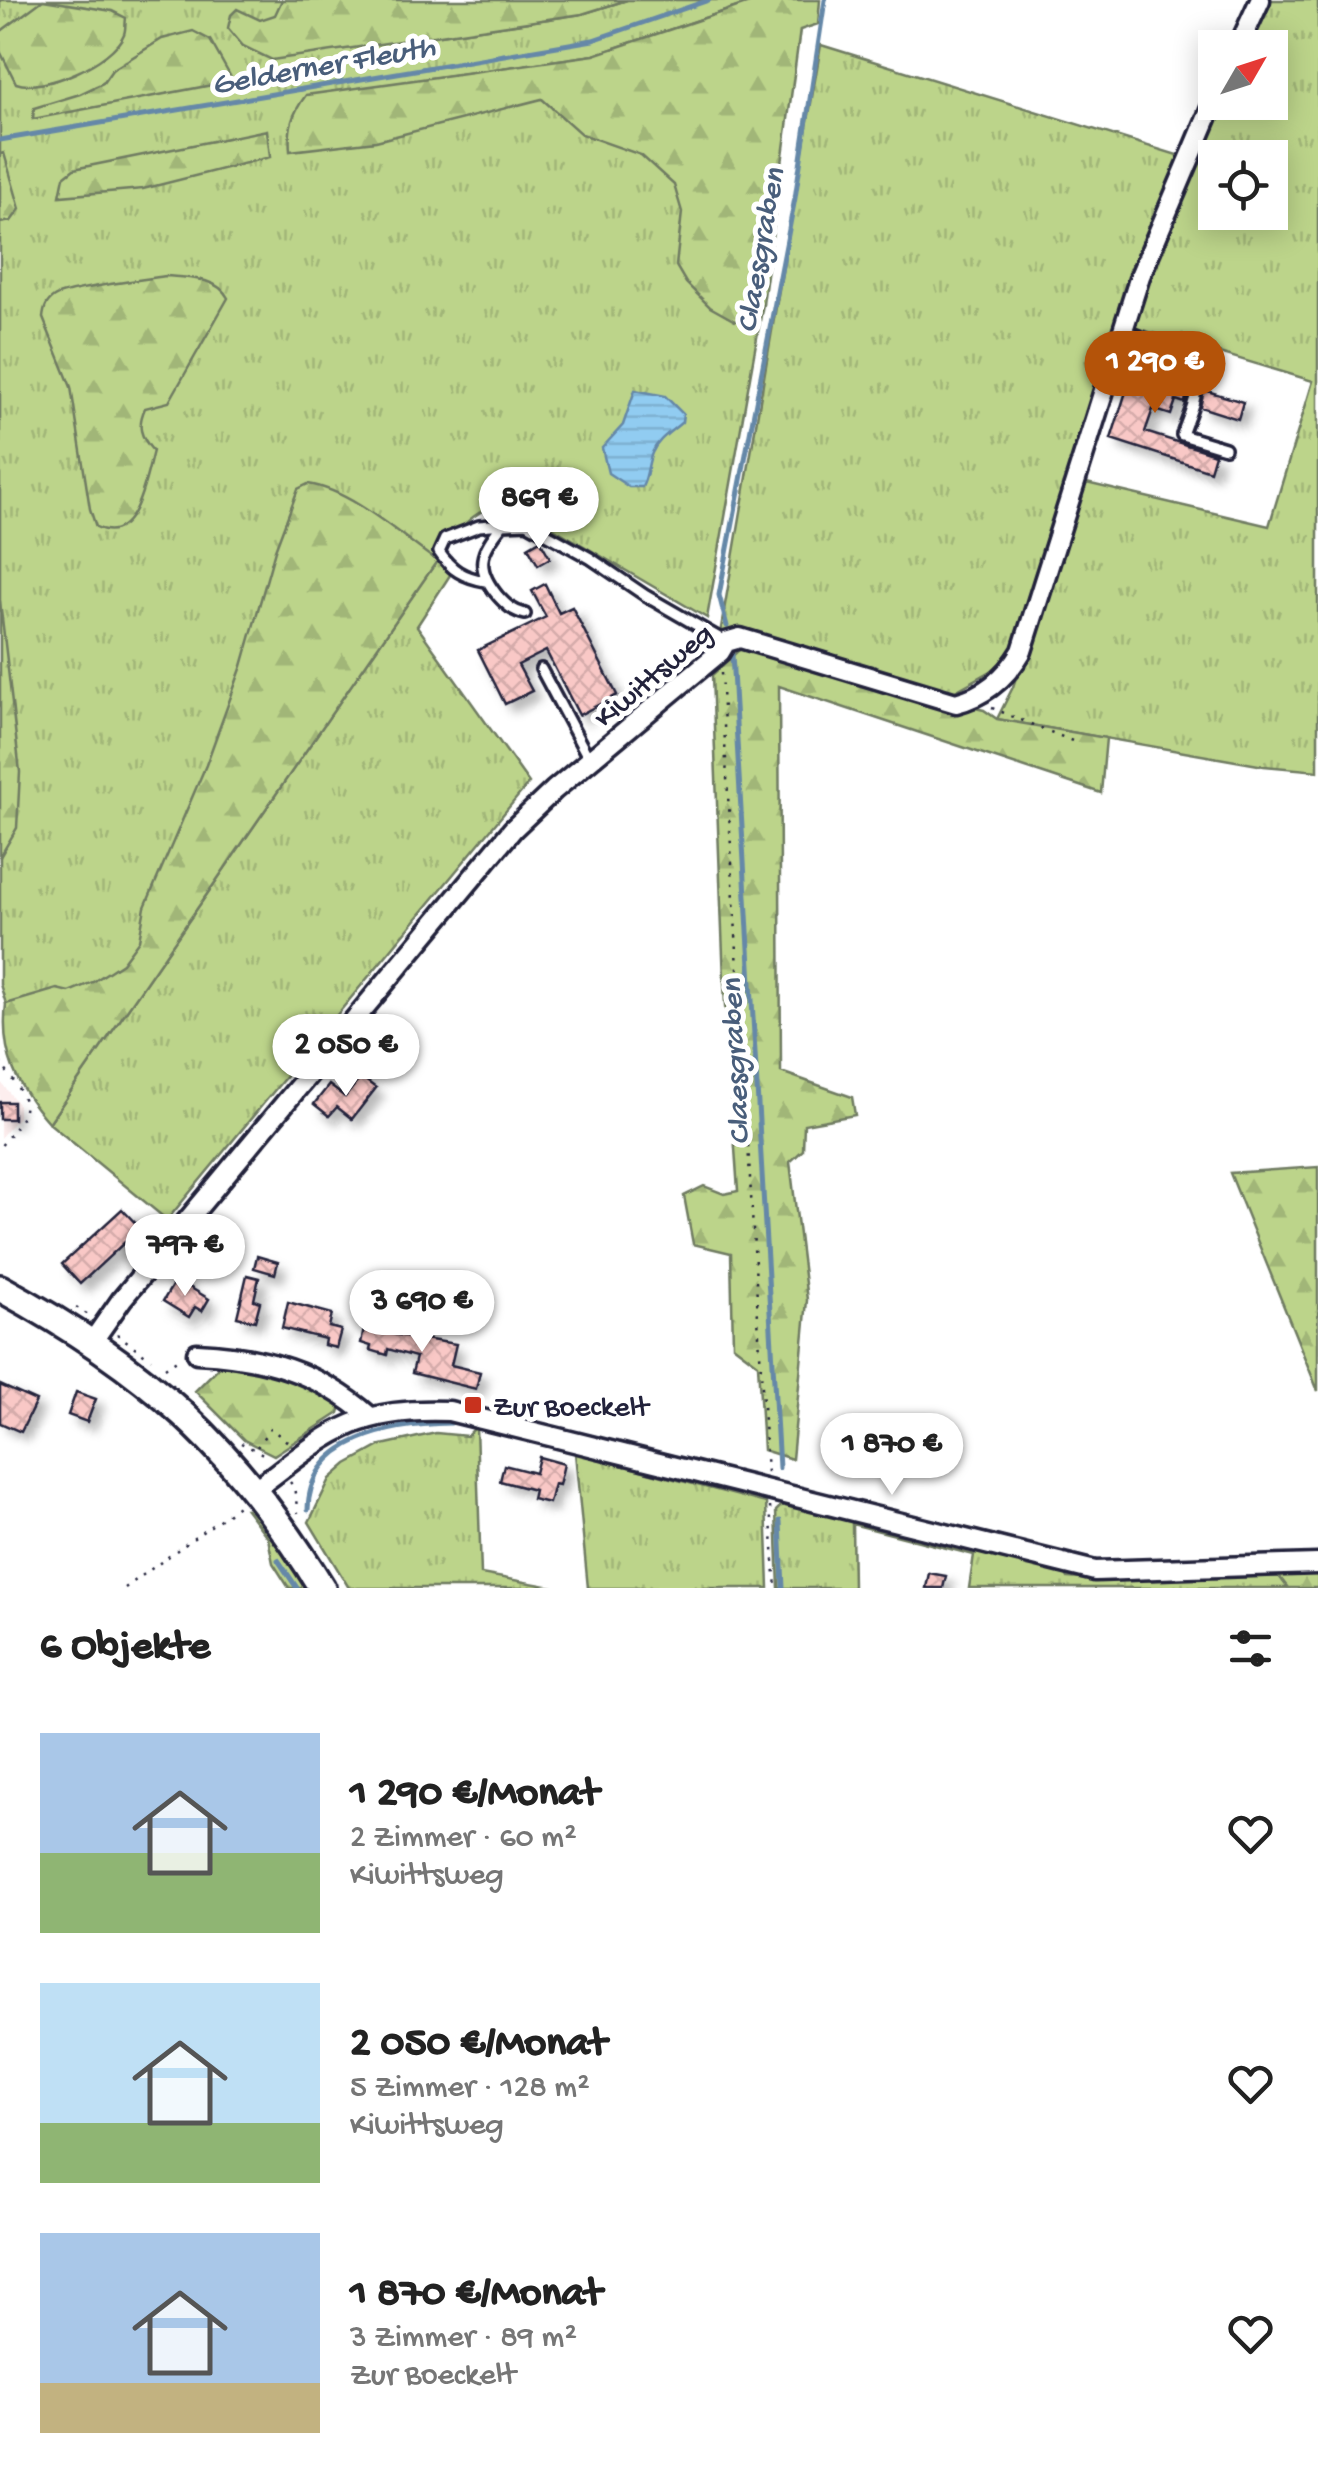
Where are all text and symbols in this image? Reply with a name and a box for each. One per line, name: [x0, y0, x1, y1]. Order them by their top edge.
water label: Gelderner Fleuth: [209, 29, 439, 106]
north arrow: [1198, 30, 1288, 120]
map controls: [1198, 30, 1288, 230]
button: locate: [1198, 140, 1288, 230]
water label: Claesgraben: [730, 165, 796, 336]
pin: 1 290 €: [1063, 331, 1247, 416]
text: 1 290 €: [1106, 344, 1204, 382]
pin: 869 €: [469, 467, 609, 552]
text: 869 €: [501, 480, 577, 518]
street label: Kiwittsweg: [588, 618, 721, 737]
water label: Claesgraben: [715, 977, 761, 1146]
pin: 2 050 €: [254, 1014, 438, 1099]
text: 2 050 €: [294, 1027, 398, 1065]
pin: 797 €: [115, 1214, 255, 1299]
text: 797 €: [147, 1227, 223, 1265]
pin: 3 690 €: [330, 1270, 514, 1355]
text: 3 690 €: [371, 1283, 473, 1321]
place label: Zur Boeckelt: [493, 1392, 651, 1427]
marker: Zur Boeckelt: [462, 1394, 484, 1416]
pin: 1 870 €: [800, 1413, 984, 1498]
text: 1 870 €: [842, 1426, 942, 1464]
icon: filters: [1223, 1621, 1278, 1676]
text: 6 Objekte: [40, 1624, 210, 1673]
text: 1 290 €/Monat: [350, 1771, 599, 1820]
icon: home: [120, 1773, 240, 1893]
icon: heart: [1223, 1806, 1278, 1861]
text: 2 Zimmer · 60 m²: [350, 1820, 577, 1858]
text: Kiwittsweg: [350, 1858, 504, 1896]
text: 2 050 €/Monat: [350, 2021, 607, 2070]
icon: home: [120, 2023, 240, 2143]
icon: heart: [1223, 2056, 1278, 2111]
text: 5 Zimmer · 128 m²: [350, 2070, 590, 2108]
text: Kiwittsweg: [350, 2108, 504, 2146]
text: 1 870 €/Monat: [350, 2271, 602, 2320]
icon: home: [120, 2273, 240, 2393]
icon: heart: [1223, 2306, 1278, 2361]
text: 3 Zimmer · 89 m²: [350, 2320, 577, 2358]
text: Zur Boeckelt: [350, 2358, 516, 2396]

